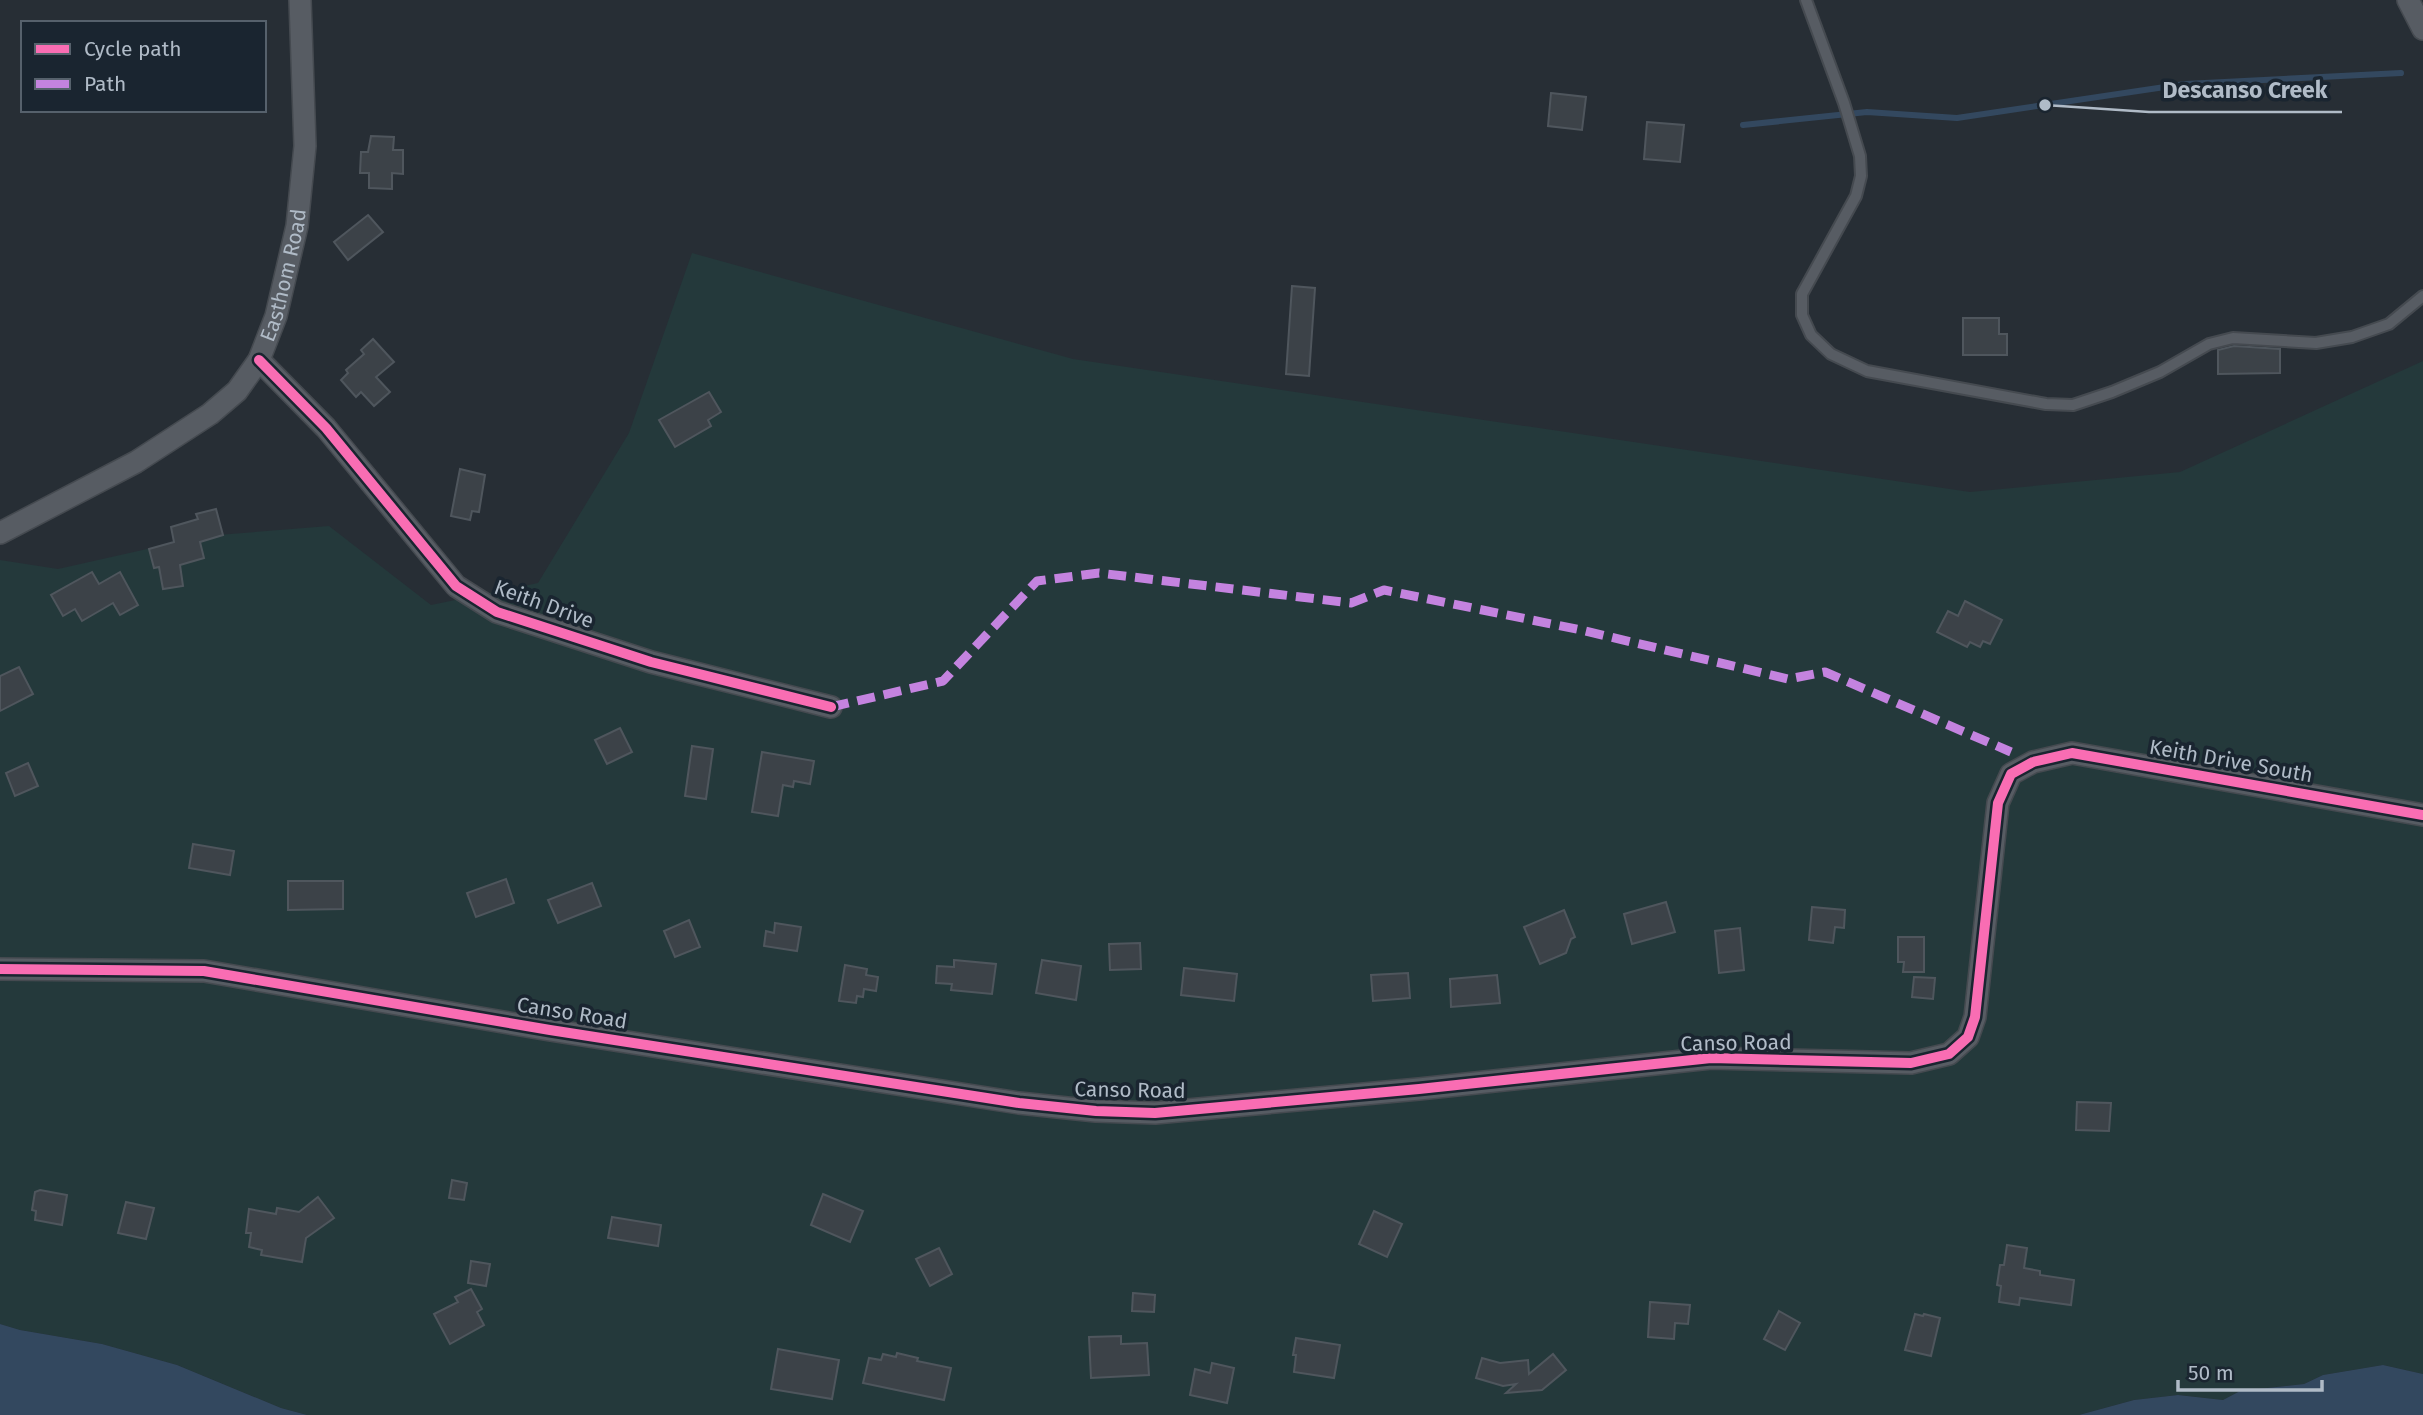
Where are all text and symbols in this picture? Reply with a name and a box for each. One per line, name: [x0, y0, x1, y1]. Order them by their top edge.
legend: [21, 21, 266, 112]
text: Cycle path: [84, 36, 182, 62]
callout: Descanso Creek: [2149, 68, 2342, 112]
text: Path: [84, 71, 126, 97]
text: Descanso Creek: [2162, 76, 2328, 104]
street label: Easthom Road: [254, 207, 312, 345]
street label: Keith Drive: [491, 574, 597, 634]
street label: Keith Drive South: [2147, 734, 2315, 788]
street label: Canso Road: [515, 991, 629, 1035]
street label: Canso Road: [1680, 1029, 1792, 1057]
street label: Canso Road: [1074, 1076, 1186, 1104]
scale bar: [2178, 1348, 2322, 1392]
text: 50 m: [2188, 1360, 2234, 1386]

